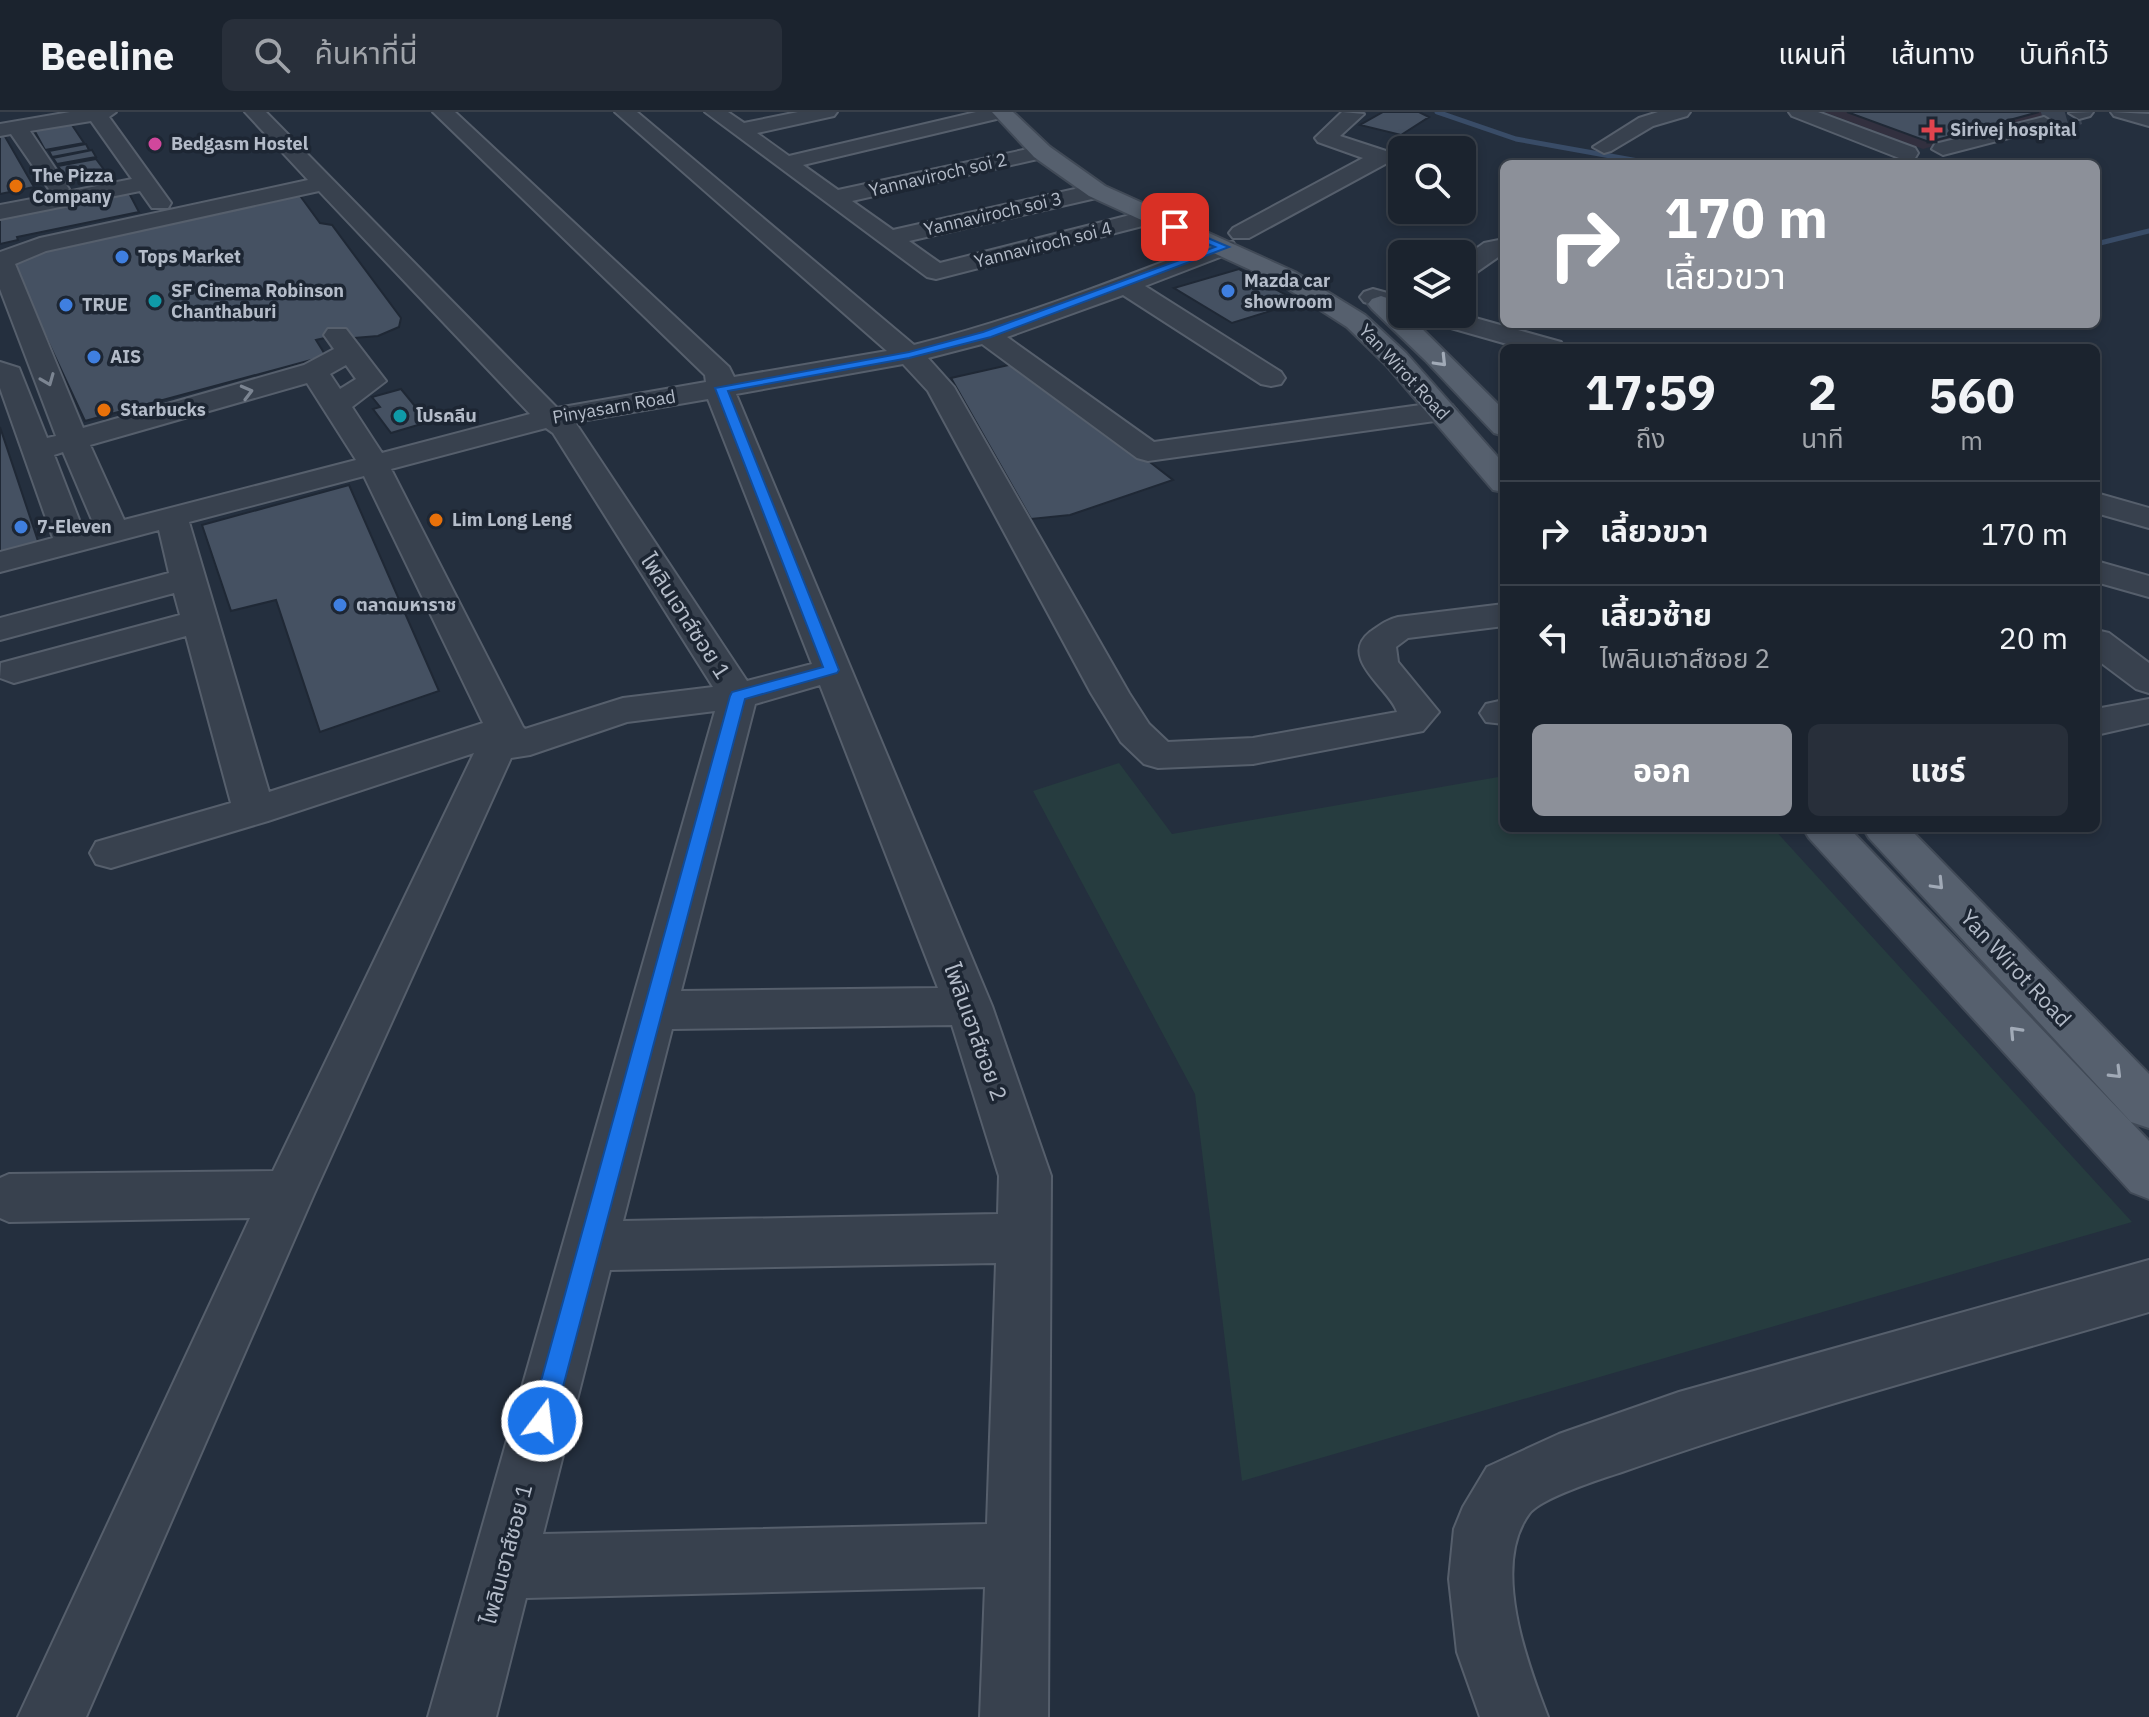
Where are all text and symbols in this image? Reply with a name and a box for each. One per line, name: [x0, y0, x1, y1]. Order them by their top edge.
search box: [222, 19, 782, 91]
text: Beeline: [40, 31, 174, 80]
icon: search: [250, 33, 294, 77]
text: ค้นหาที่นี่: [314, 33, 418, 72]
text: แผนที่: [1778, 35, 1846, 72]
text: เส้นทาง: [1890, 35, 1975, 72]
text: บันทึกไว้: [2019, 35, 2109, 72]
place label: Sirivej hospital: [1950, 118, 2077, 141]
marker: Sirivej hospital: [1921, 119, 1943, 141]
place label: Bedgasm Hostel: [171, 132, 309, 155]
marker: Bedgasm Hostel: [146, 135, 164, 153]
map controls: [1388, 136, 1476, 328]
button: search: [1388, 136, 1476, 224]
street label: Yannaviroch soi 2: [867, 147, 1009, 202]
place label: The Pizza Company: [32, 164, 113, 208]
marker: The Pizza Company: [7, 177, 25, 195]
text: 170 m: [1664, 181, 1828, 253]
street label: Yannaviroch soi 3: [922, 186, 1064, 241]
icon: right: [1532, 192, 1636, 296]
pin: [1141, 193, 1209, 261]
icon: arrive: [1153, 205, 1197, 249]
street label: Yannaviroch soi 4: [972, 216, 1114, 273]
button: layers: [1388, 240, 1476, 328]
place label: Tops Market: [138, 245, 241, 268]
marker: Tops Market: [113, 248, 131, 266]
text: เลี้ยวขวา: [1664, 252, 1786, 299]
place label: Mazda car showroom: [1244, 269, 1333, 313]
place label: SF Cinema Robinson Chanthaburi: [171, 279, 344, 323]
marker: Mazda car showroom: [1219, 282, 1237, 300]
marker: SF Cinema Robinson Chanthaburi: [146, 292, 164, 310]
place label: TRUE: [82, 293, 128, 316]
marker: TRUE: [57, 296, 75, 314]
street label: Yan Wirot Road: [1354, 319, 1455, 424]
place label: AIS: [110, 345, 141, 368]
marker: AIS: [85, 348, 103, 366]
one-way arrow: [1431, 352, 1446, 366]
text: 17:59: [1585, 361, 1716, 423]
text: 2: [1808, 361, 1837, 423]
text: 560: [1929, 364, 2015, 426]
one-way arrow: [39, 372, 55, 386]
street label: Pinyasarn Road: [551, 384, 677, 429]
one-way arrow: [240, 385, 254, 401]
place label: Starbucks: [120, 398, 206, 421]
marker: Starbucks: [95, 401, 113, 419]
place label: โปรคลีน: [416, 404, 477, 427]
marker: โปรคลีน: [391, 407, 409, 425]
text: ถึง: [1636, 421, 1665, 455]
text: นาที: [1801, 421, 1843, 455]
text: m: [1960, 423, 1983, 457]
place label: Lim Long Leng: [452, 508, 572, 531]
marker: Lim Long Leng: [427, 511, 445, 529]
icon: right: [1532, 511, 1576, 555]
text: เลี้ยวขวา: [1600, 511, 1708, 550]
text: 170 m: [1981, 514, 2068, 553]
place label: 7-Eleven: [37, 515, 112, 538]
marker: 7-Eleven: [12, 518, 30, 536]
street label: ไพลินเฮาส์ซอย 1: [634, 547, 738, 684]
place label: ตลาดมหาราช: [356, 593, 456, 616]
text: เลี้ยวซ้าย: [1600, 595, 1712, 634]
marker: ตลาดมหาราช: [331, 596, 349, 614]
icon: left: [1532, 615, 1576, 659]
text: 20 m: [1999, 618, 2068, 657]
text: ไพลินเฮาส์ซอย 2: [1600, 641, 1770, 675]
button: ออก: [1532, 724, 1792, 816]
button: แชร์: [1808, 724, 2068, 816]
one-way arrow: [1928, 875, 1943, 889]
street label: Yan Wirot Road: [1955, 903, 2078, 1032]
street label: ไพลินเฮาส์ซอย 2: [938, 958, 1015, 1104]
one-way arrow: [2010, 1026, 2024, 1041]
one-way arrow: [2107, 1064, 2121, 1078]
position arrow: [500, 1379, 584, 1463]
street label: ไพลินเฮาส์ซอย 1: [473, 1481, 538, 1628]

